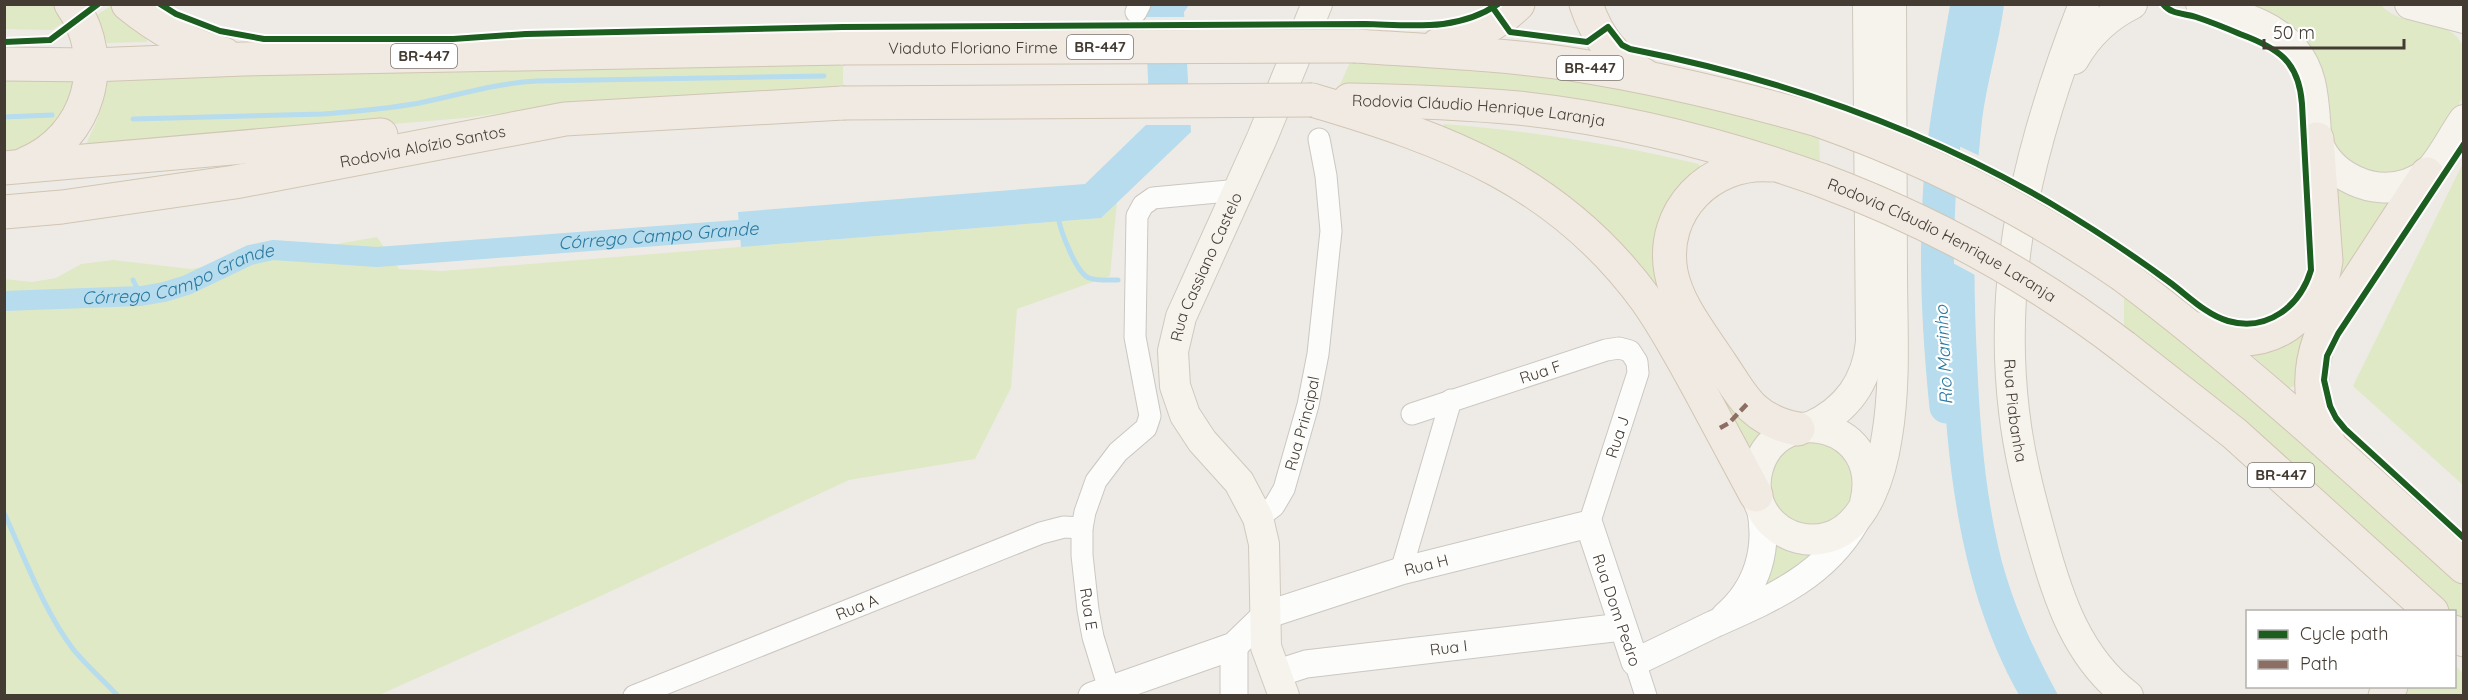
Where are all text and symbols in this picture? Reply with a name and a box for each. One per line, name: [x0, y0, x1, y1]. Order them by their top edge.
scale bar: [2264, 12, 2404, 50]
text: 50 m: [2273, 21, 2315, 44]
road number: BR-447: [1067, 35, 1133, 59]
street label: Viaduto Floriano Firme: [888, 37, 1058, 58]
road number: BR-447: [391, 44, 457, 68]
road number: BR-447: [1557, 56, 1623, 80]
street label: Rodovia Cláudio Henrique Laranja: [1352, 90, 1607, 131]
street label: Rodovia Aloízio Santos: [338, 121, 507, 172]
street label: Rodovia Cláudio Henrique Laranja: [1825, 173, 2060, 306]
street label: Rua Cassiano Castelo: [1166, 189, 1246, 344]
water label: Córrego Campo Grande: [557, 216, 760, 254]
water label: Córrego Campo Grande: [81, 238, 277, 309]
water label: Rio Marinho: [1929, 303, 1958, 405]
street label: Rua F: [1517, 356, 1564, 388]
street label: Rua Piabanha: [2000, 358, 2032, 464]
street label: Rua Principal: [1280, 374, 1323, 473]
street label: Rua J: [1601, 414, 1633, 460]
road number: BR-447: [2248, 463, 2314, 487]
street label: Rua H: [1402, 550, 1451, 580]
street label: Rua Dom Pedro: [1588, 551, 1646, 669]
street label: Rua E: [1076, 586, 1102, 632]
street label: Rua A: [833, 589, 881, 624]
legend: [2246, 610, 2456, 688]
text: Cycle path: [2300, 622, 2388, 645]
street label: Rua I: [1429, 635, 1468, 659]
text: Path: [2300, 652, 2338, 675]

